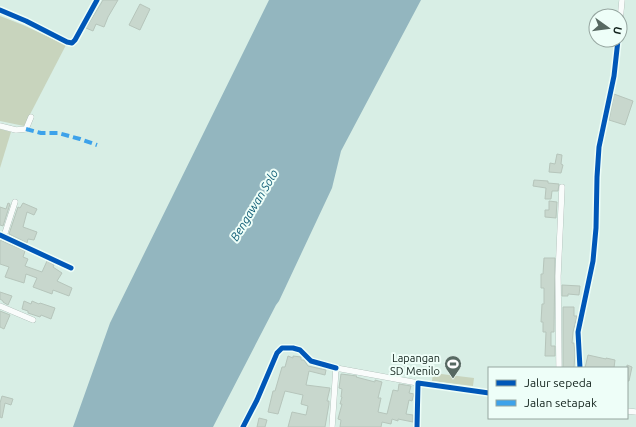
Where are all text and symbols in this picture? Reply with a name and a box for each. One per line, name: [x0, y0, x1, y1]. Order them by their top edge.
north arrow: [588, 8, 628, 48]
text: U: [611, 25, 624, 36]
water label: Bengawan Solo: [228, 167, 281, 243]
place label: Lapangan SD Menilo: [390, 352, 440, 377]
sports icon: Lapangan SD Menilo: [443, 354, 463, 379]
legend: [488, 367, 628, 419]
text: Jalur sepeda: [524, 376, 592, 389]
text: Jalan setapak: [524, 396, 597, 409]

